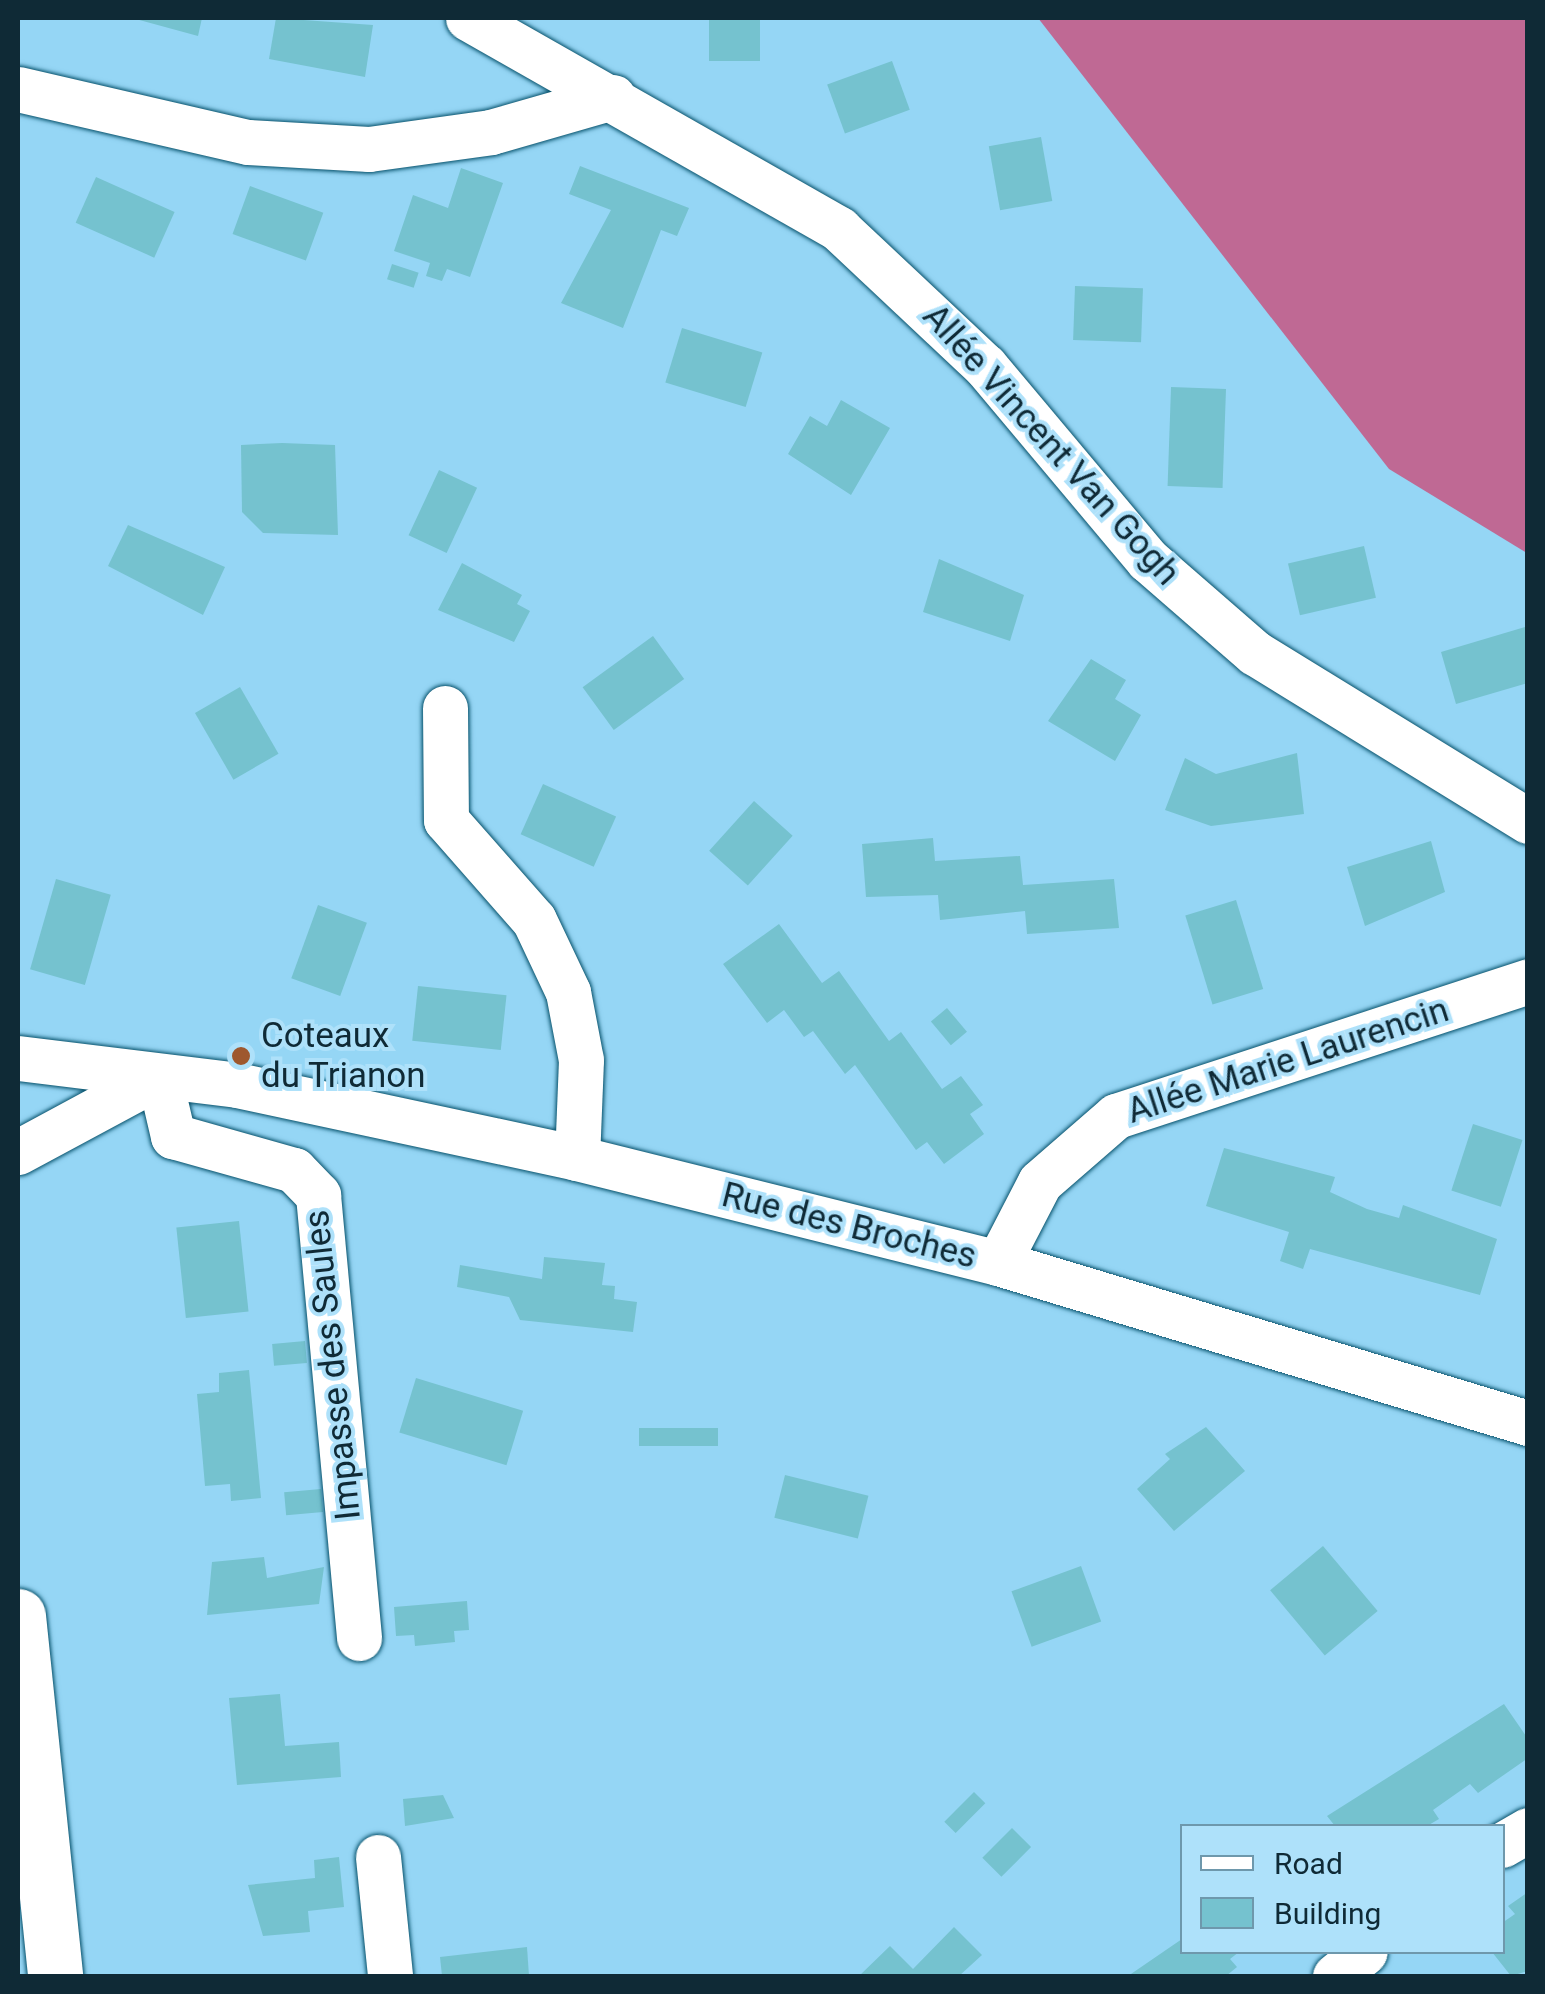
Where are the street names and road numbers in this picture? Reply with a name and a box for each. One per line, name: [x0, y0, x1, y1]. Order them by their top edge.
street label: Allée Vincent Van Gogh: [914, 296, 1188, 594]
street label: Allée Marie Laurencin: [1122, 989, 1454, 1133]
street label: Rue des Broches: [717, 1174, 981, 1278]
street label: Impasse des Saules: [296, 1208, 370, 1522]

